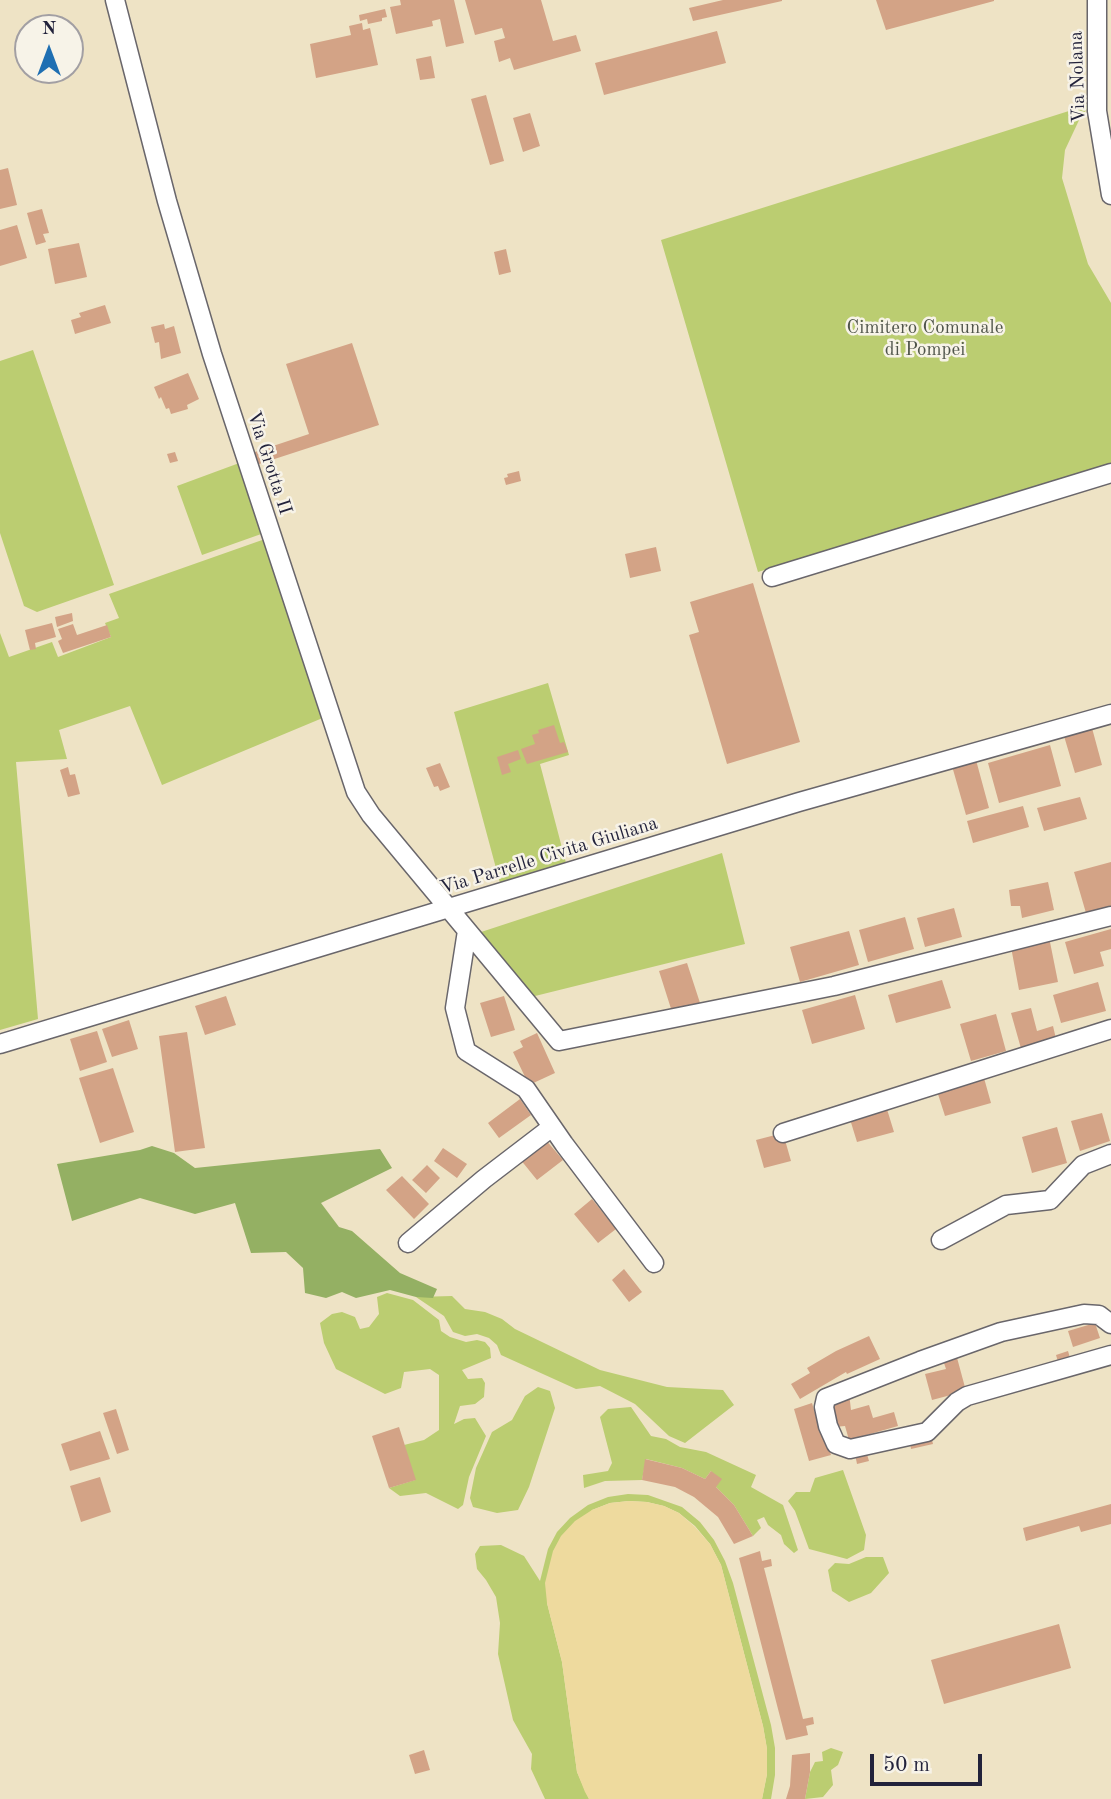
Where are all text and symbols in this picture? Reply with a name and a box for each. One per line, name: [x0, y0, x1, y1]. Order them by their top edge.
north arrow: [14, 14, 84, 84]
text: N: [42, 20, 56, 39]
street label: Via Nolana: [1065, 31, 1091, 123]
park label: Cimitero Comunale di Pompei: [847, 317, 1003, 361]
street label: Via Grotta II: [242, 408, 296, 518]
street label: Via Parrelle Civita Giuliana: [437, 812, 661, 900]
scale bar: [873, 1740, 985, 1784]
text: 50 m: [883, 1755, 930, 1776]

